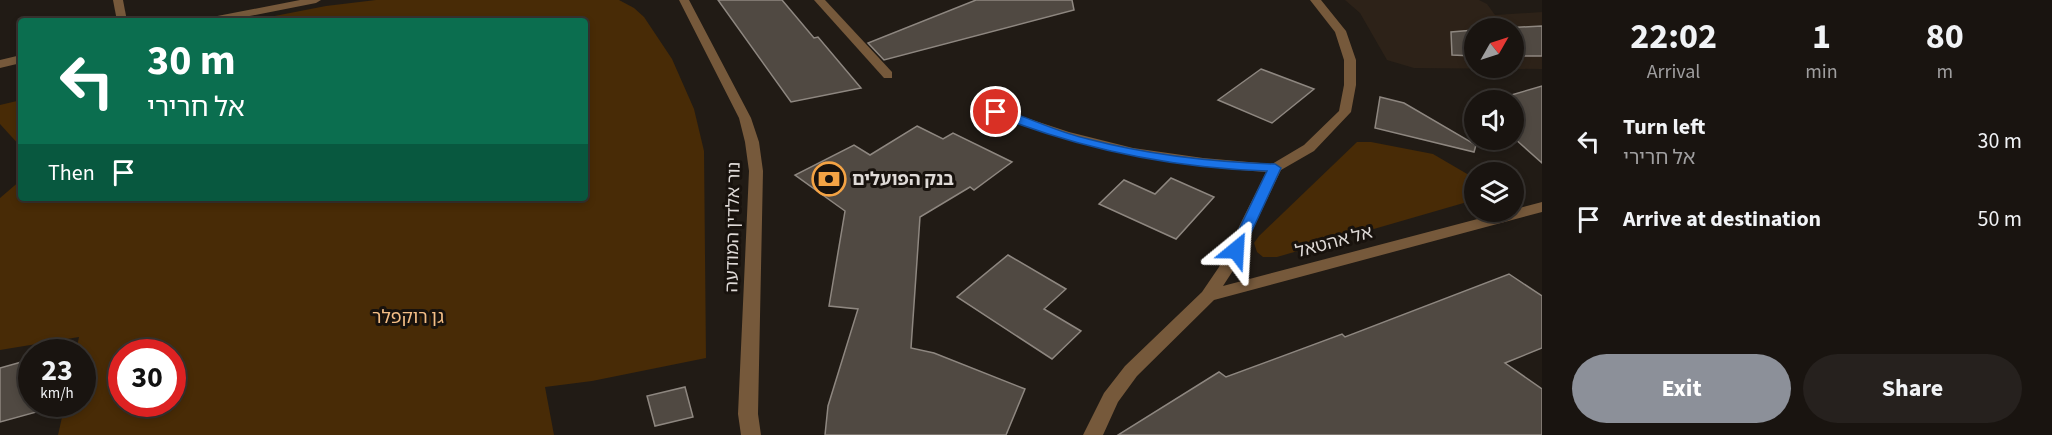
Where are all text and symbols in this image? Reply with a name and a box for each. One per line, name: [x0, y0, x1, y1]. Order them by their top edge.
text: 22:02: [1630, 11, 1717, 62]
text: 1: [1812, 11, 1831, 62]
text: 80: [1926, 11, 1964, 62]
north arrow: [1464, 18, 1524, 78]
map controls: [1464, 18, 1524, 222]
text: 30 m: [147, 31, 236, 91]
icon: left: [48, 42, 126, 120]
text: Arrival: [1647, 58, 1700, 86]
text: min: [1805, 58, 1838, 86]
text: m: [1936, 58, 1953, 86]
pin: [970, 86, 1021, 137]
text: אל חרירי: [147, 88, 245, 127]
button: sound: [1464, 90, 1524, 150]
icon: arrive: [979, 95, 1012, 128]
text: Turn left: [1623, 111, 1705, 143]
icon: left: [1572, 125, 1605, 158]
text: 30 m: [1977, 125, 2022, 157]
text: אל חרירי: [1623, 144, 1696, 172]
icon: arrive: [107, 156, 140, 189]
text: Then: [48, 157, 95, 189]
street label: נור אלדין המודעה: [719, 161, 747, 293]
bank icon: בנק הפועלים: [811, 161, 847, 197]
button: layers: [1464, 162, 1524, 222]
place label: בנק הפועלים: [852, 167, 954, 192]
icon: arrive: [1572, 203, 1605, 236]
text: Arrive at destination: [1623, 203, 1821, 235]
text: 50 m: [1977, 203, 2022, 235]
position arrow: [1204, 218, 1268, 282]
street label: אל אהטאל: [1293, 220, 1375, 264]
park label: גן רוקפלר: [372, 305, 444, 330]
speed limit sign: 30: [108, 339, 186, 417]
text: 23: [41, 349, 73, 392]
button: Exit: [1572, 354, 1791, 423]
button: Share: [1803, 354, 2022, 423]
text: km/h: [40, 383, 74, 404]

